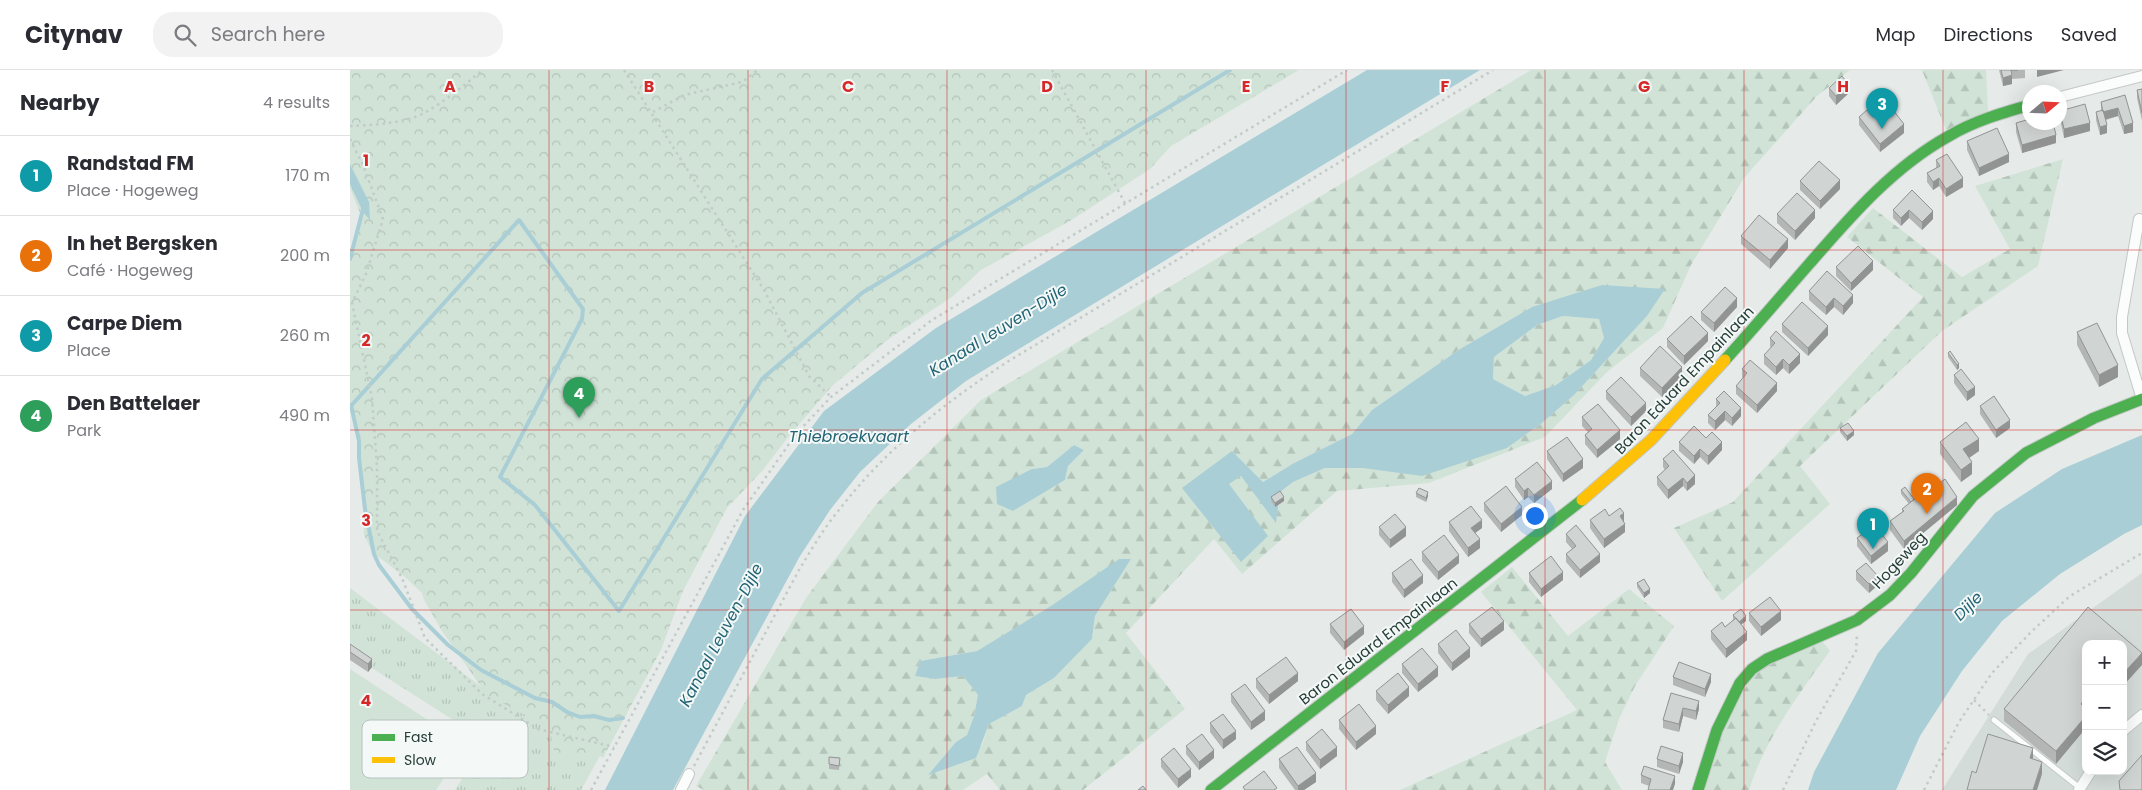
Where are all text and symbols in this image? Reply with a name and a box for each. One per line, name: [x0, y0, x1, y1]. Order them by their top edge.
search box: [153, 12, 503, 57]
text: Citynav: [25, 18, 123, 51]
icon: search: [171, 21, 199, 49]
text: Search here: [211, 21, 325, 48]
text: Map: [1876, 22, 1915, 47]
text: Directions: [1943, 22, 2033, 47]
text: Saved: [2061, 22, 2117, 47]
text: A: [444, 75, 456, 98]
text: B: [644, 75, 654, 98]
text: C: [842, 75, 854, 98]
text: D: [1041, 75, 1053, 98]
text: E: [1242, 75, 1250, 98]
text: F: [1441, 75, 1450, 98]
text: G: [1638, 75, 1650, 98]
text: H: [1837, 75, 1849, 98]
north arrow: [2022, 85, 2067, 130]
text: Nearby: [20, 88, 100, 117]
pin: 3: [1866, 88, 1898, 129]
text: 4 results: [263, 91, 330, 114]
text: 1: [363, 149, 369, 172]
text: Randstad FM: [67, 150, 194, 177]
text: 1: [33, 164, 39, 187]
text: 170 m: [285, 164, 330, 187]
text: Place · Hogeweg: [67, 179, 199, 202]
text: In het Bergsken: [67, 230, 218, 257]
text: 2: [31, 244, 41, 267]
text: 200 m: [280, 244, 330, 267]
text: Café · Hogeweg: [67, 259, 193, 282]
water label: Kanaal Leuven-Dijle: [924, 278, 1072, 382]
street label: Baron Eduard Empainlaan: [1610, 301, 1758, 459]
text: Carpe Diem: [67, 310, 182, 337]
text: 3: [31, 324, 41, 347]
text: 260 m: [280, 324, 330, 347]
text: 2: [361, 329, 371, 352]
text: Place: [67, 339, 111, 362]
pin: 4: [563, 377, 595, 418]
text: Den Battelaer: [67, 390, 200, 417]
text: 4: [31, 404, 41, 427]
text: 490 m: [279, 404, 330, 427]
text: Park: [67, 419, 101, 442]
water label: Thiebroekvaart: [789, 425, 910, 448]
pin: 2: [1911, 473, 1943, 514]
your location: [1522, 503, 1548, 529]
pin: 1: [1857, 508, 1889, 549]
text: 3: [361, 509, 371, 532]
street label: Hogeweg: [1867, 527, 1931, 593]
water label: Kanaal Leuven-Dijle: [674, 559, 769, 711]
street label: Baron Eduard Empainlaan: [1294, 572, 1462, 710]
water label: Dijle: [1948, 586, 1988, 626]
map controls: [2082, 640, 2127, 775]
button: +: [2082, 640, 2127, 685]
button: −: [2082, 685, 2127, 730]
text: 4: [361, 689, 372, 712]
legend: [362, 720, 528, 778]
text: Fast: [404, 727, 433, 747]
button: layers: [2082, 730, 2127, 775]
text: Slow: [404, 750, 437, 770]

